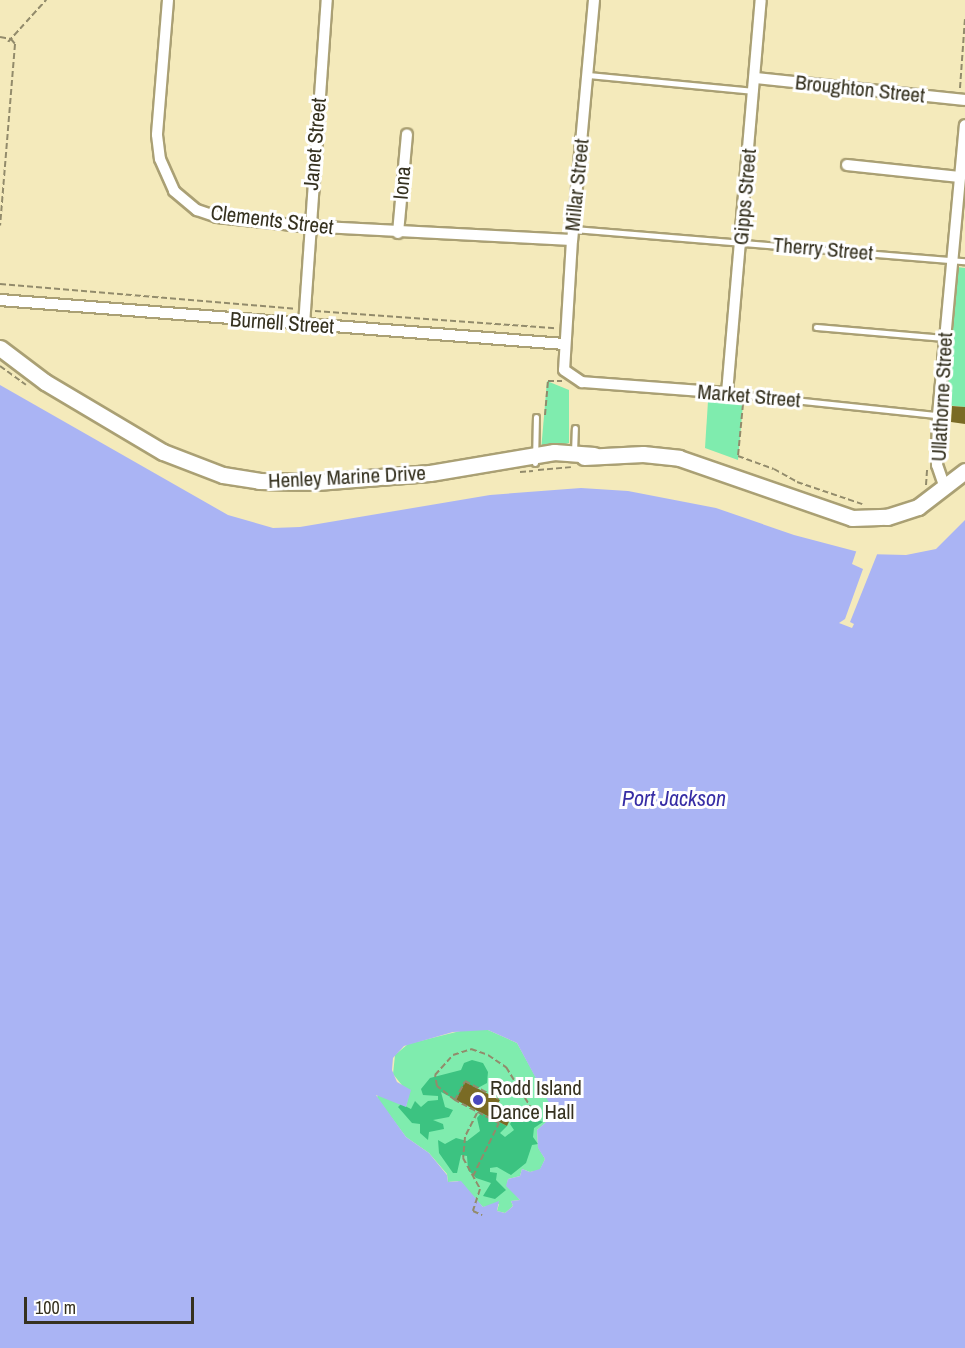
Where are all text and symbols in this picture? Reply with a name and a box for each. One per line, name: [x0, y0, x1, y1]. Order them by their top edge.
street label: Broughton Street: [794, 70, 926, 108]
street label: Janet Street: [298, 97, 332, 191]
street label: Millar Street: [560, 138, 594, 232]
street label: Gipps Street: [728, 148, 762, 246]
street label: Iona: [388, 165, 416, 201]
street label: Clements Street: [209, 200, 335, 240]
street label: Therry Street: [772, 232, 874, 266]
street label: Burnell Street: [229, 307, 335, 339]
street label: Ullathorne Street: [926, 332, 958, 462]
street label: Market Street: [696, 379, 802, 413]
street label: Henley Marine Drive: [267, 460, 427, 494]
water label: Port Jackson: [622, 786, 726, 812]
place label: Rodd Island Dance Hall: [490, 1075, 582, 1125]
marker: Rodd Island Dance Hall: [471, 1093, 485, 1107]
scale bar: [27, 1285, 196, 1323]
text: 100 m: [35, 1295, 76, 1320]

